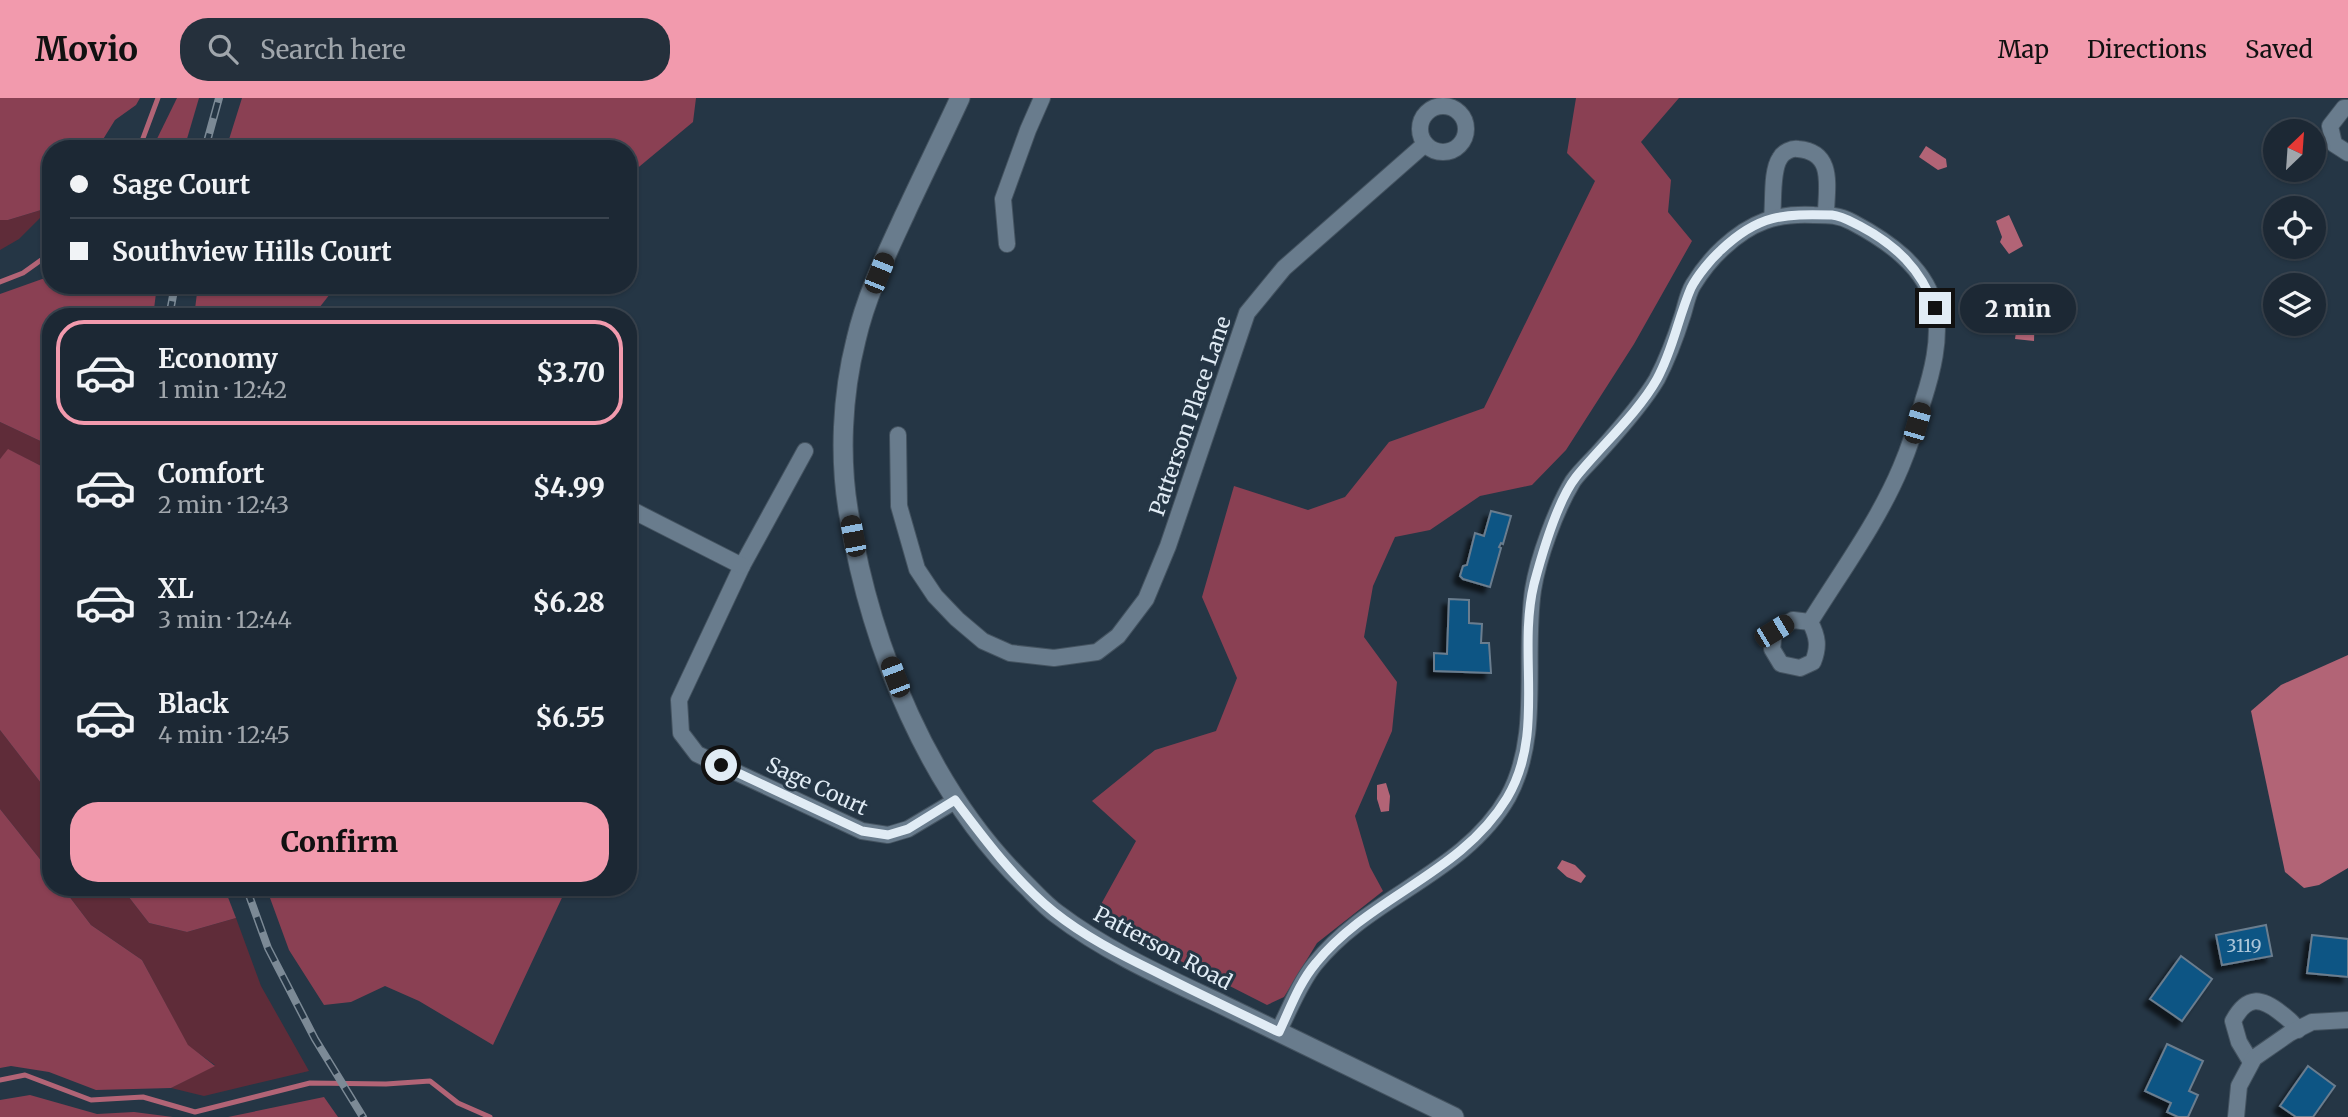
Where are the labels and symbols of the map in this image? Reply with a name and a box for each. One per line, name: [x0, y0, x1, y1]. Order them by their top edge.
north arrow: [2263, 119, 2326, 182]
car: [862, 250, 897, 296]
callout: 2 min: [1960, 284, 2075, 332]
route end: [1919, 292, 1951, 324]
street label: Patterson Place Lane: [1143, 313, 1237, 519]
car: [1902, 400, 1933, 446]
car: [839, 513, 868, 559]
car: [1751, 611, 1798, 651]
car: [878, 654, 913, 700]
route start: [705, 749, 737, 781]
street label: Sage Court: [762, 751, 872, 821]
street label: Patterson Road: [1089, 900, 1237, 996]
house number: 3119: [2226, 934, 2262, 957]

